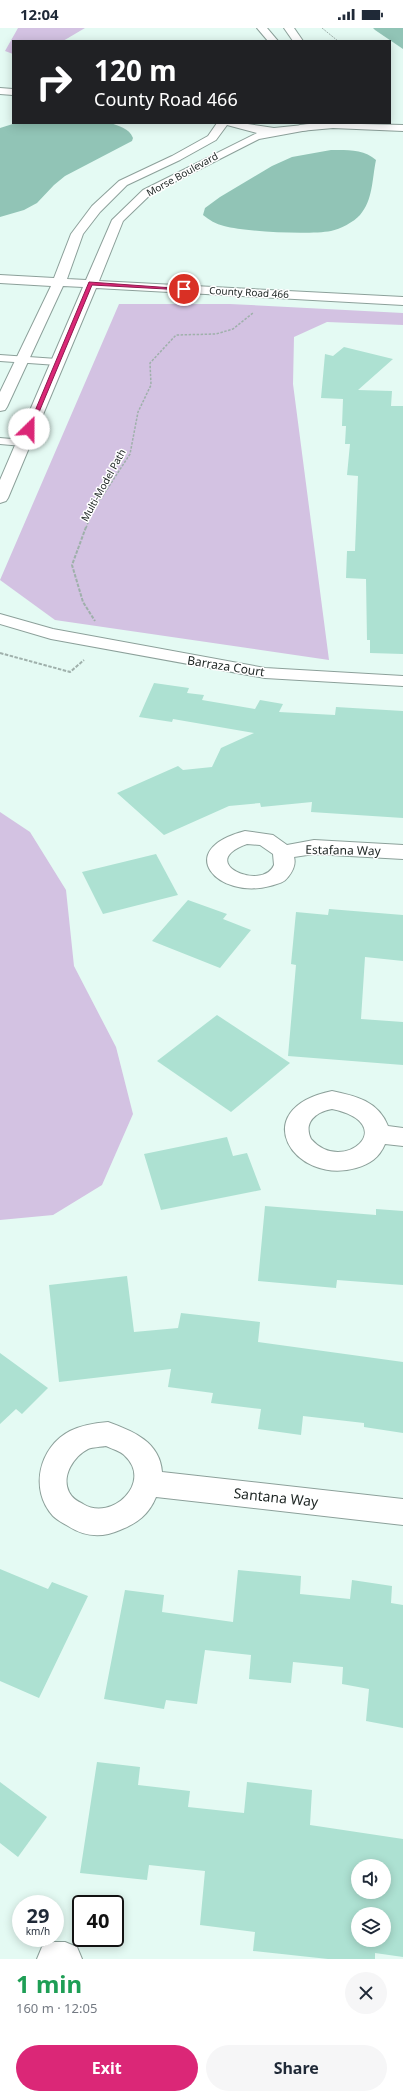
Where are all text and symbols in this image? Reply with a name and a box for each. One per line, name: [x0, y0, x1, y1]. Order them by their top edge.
text: 12:04: [20, 4, 59, 24]
text: 120 m: [94, 51, 177, 89]
icon: right: [28, 56, 80, 108]
text: County Road 466: [94, 87, 238, 111]
street label: Morse Boulevard: [144, 149, 220, 199]
pin: [167, 272, 201, 306]
icon: arrive: [173, 278, 195, 300]
street label: County Road 466: [209, 283, 289, 301]
position arrow: [8, 408, 50, 450]
street label: Multi-Model Path: [77, 446, 129, 524]
street label: Barraza Court: [186, 652, 266, 681]
street label: Estafana Way: [305, 841, 382, 859]
street label: Santana Way: [233, 1483, 320, 1511]
map controls: [351, 1859, 391, 1947]
button: sound: [351, 1859, 391, 1899]
speed limit sign: 40: [72, 1895, 124, 1947]
text: 29: [27, 1902, 49, 1929]
button: layers: [351, 1907, 391, 1947]
text: km/h: [26, 1924, 50, 1938]
text: 1 min: [16, 1967, 82, 2000]
button: close: [345, 1972, 387, 2014]
text: 160 m · 12:05: [16, 1999, 97, 2017]
button: Exit: [16, 2045, 198, 2091]
button: Share: [206, 2045, 387, 2091]

